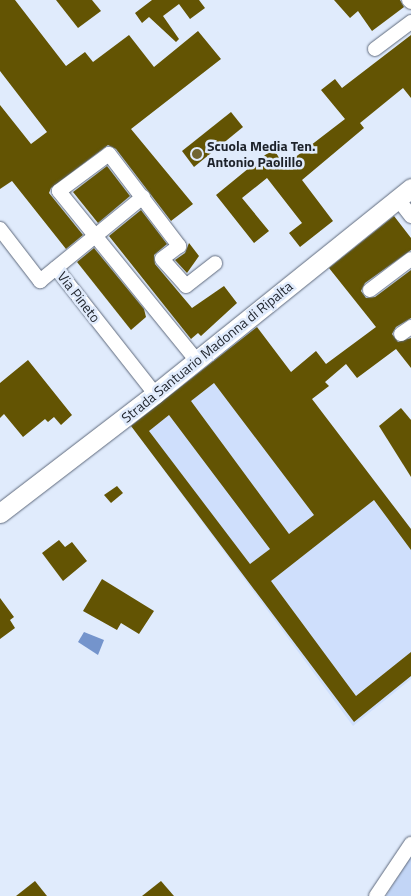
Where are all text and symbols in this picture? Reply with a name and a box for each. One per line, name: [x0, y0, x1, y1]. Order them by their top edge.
place label: Scuola Media Ten. Antonio Paolillo: [207, 138, 316, 170]
marker: Scuola Media Ten. Antonio Paolillo: [191, 148, 203, 160]
street label: Via Pineto: [54, 268, 104, 326]
street label: Strada Santuario Madonna di Ripalta: [118, 278, 296, 426]

